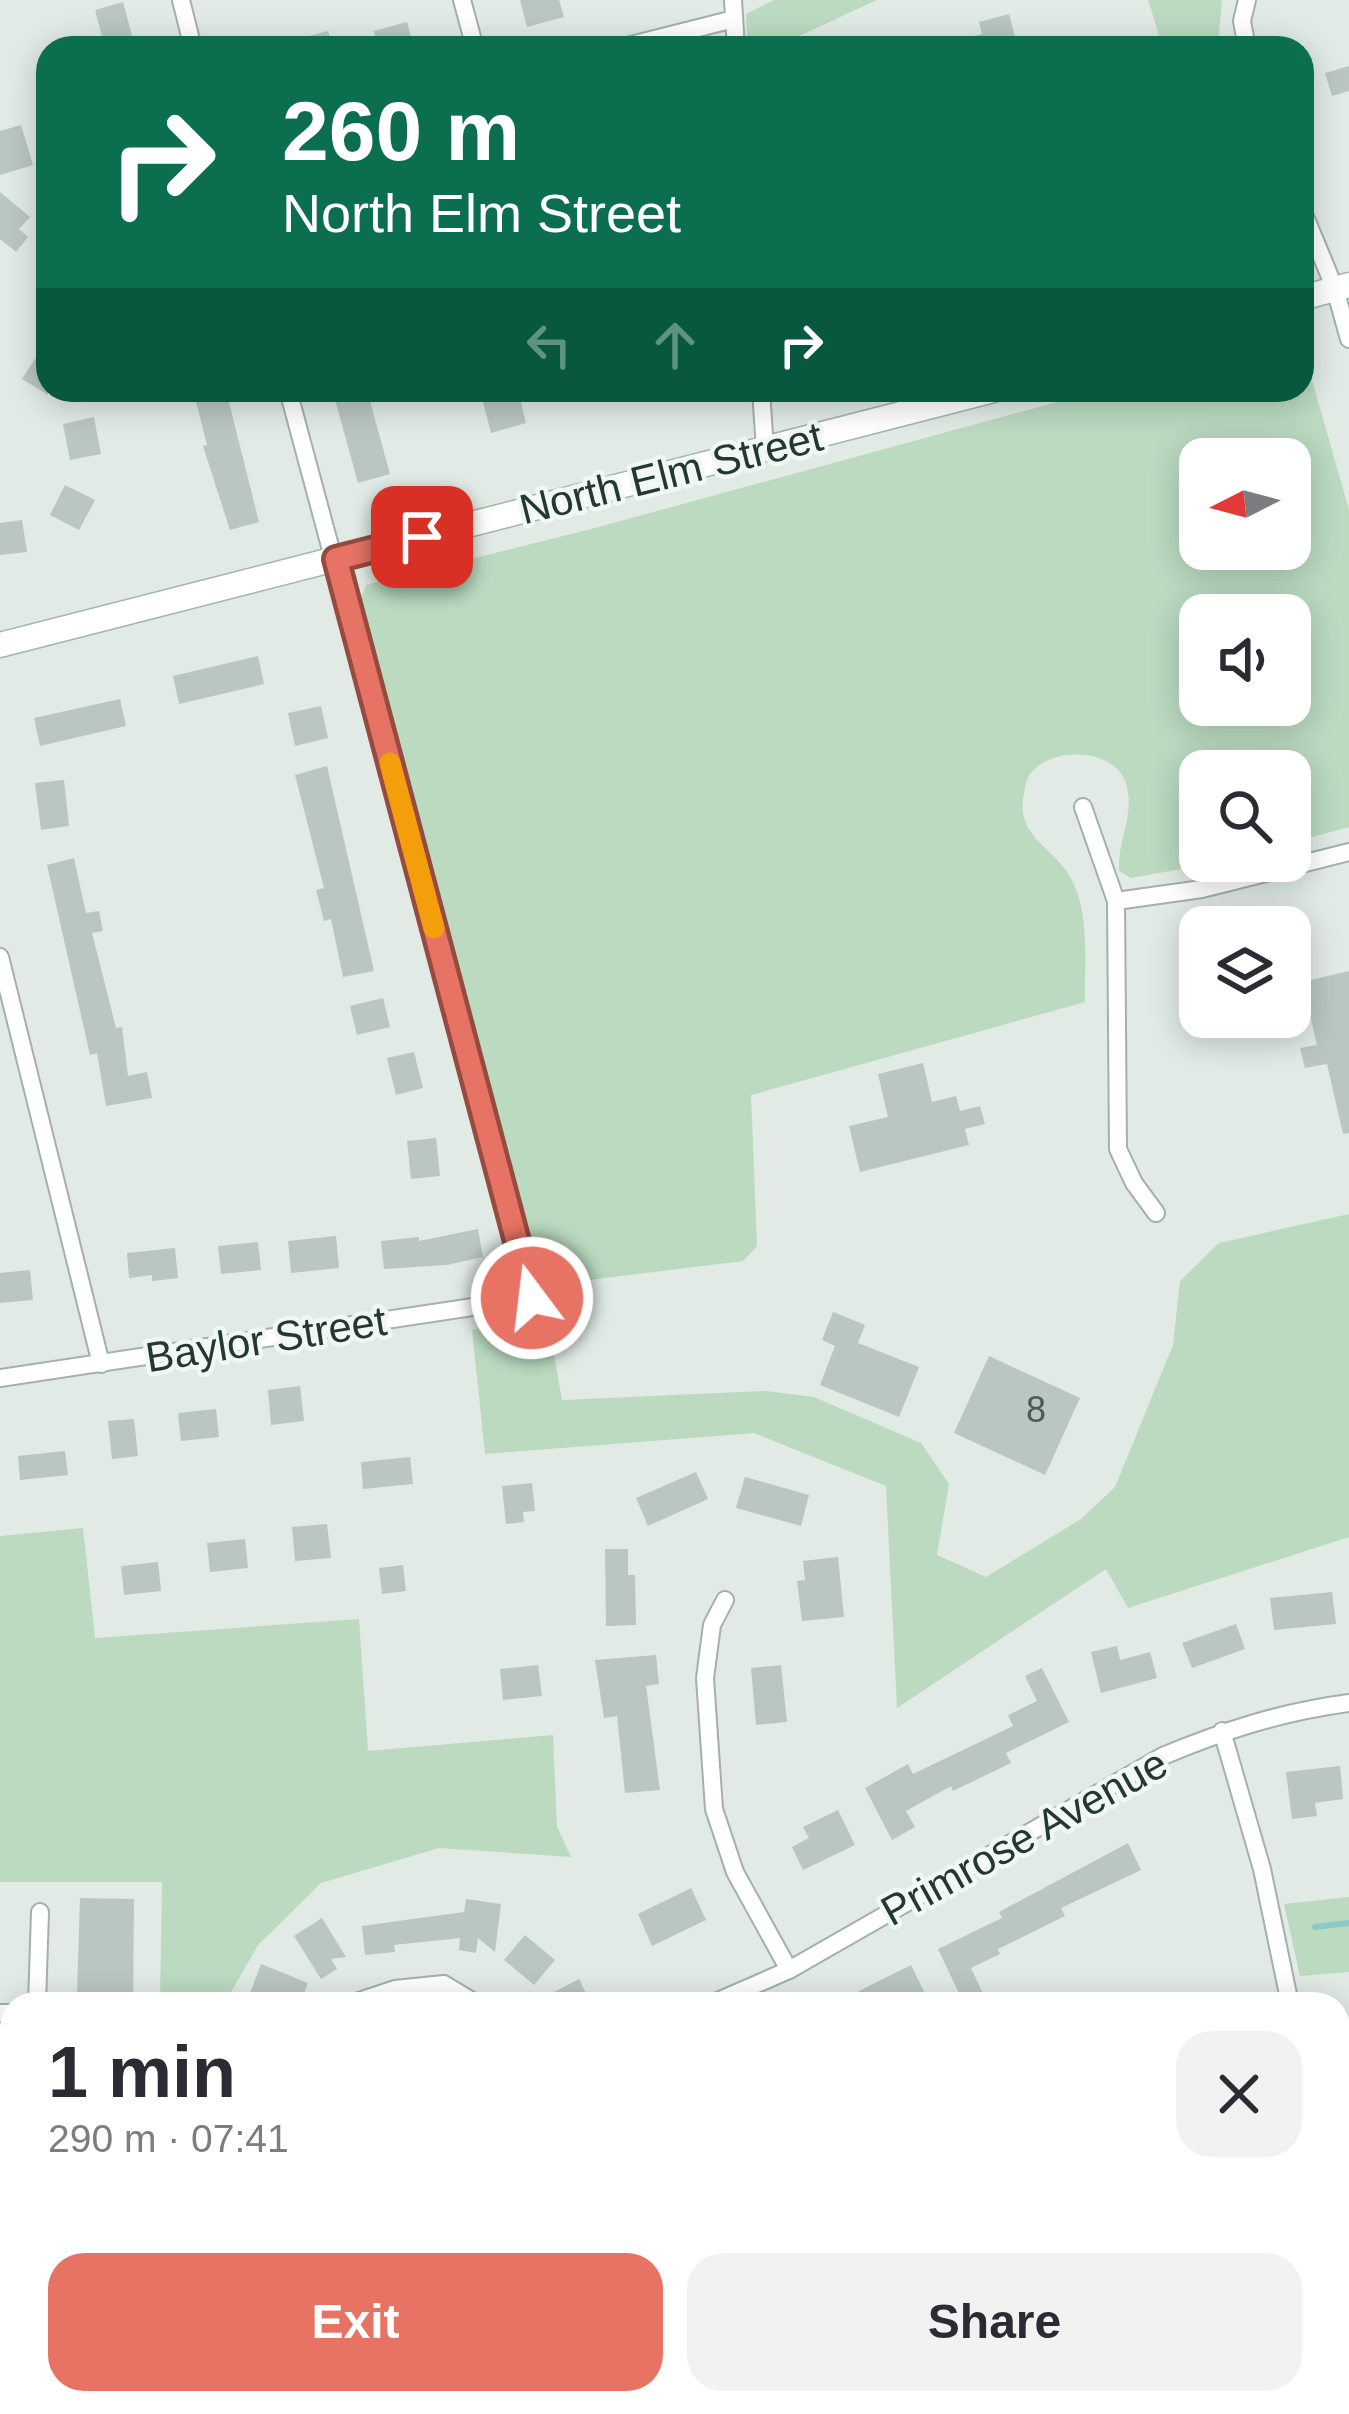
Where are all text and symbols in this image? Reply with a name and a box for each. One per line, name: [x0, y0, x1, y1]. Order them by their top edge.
icon: right: [84, 84, 240, 240]
text: 260 m: [282, 84, 520, 178]
text: North Elm Street: [282, 183, 681, 243]
icon: left: [516, 312, 582, 378]
icon: ahead: [642, 312, 708, 378]
icon: right: [768, 312, 834, 378]
street label: North Elm Street: [515, 413, 828, 533]
north arrow: [1179, 438, 1311, 570]
map controls: [1179, 438, 1311, 1038]
pin: [371, 486, 473, 588]
icon: arrive: [389, 504, 455, 570]
button: sound: [1179, 594, 1311, 726]
button: search: [1179, 750, 1311, 882]
button: layers: [1179, 906, 1311, 1038]
position arrow: [469, 1235, 595, 1361]
street label: Baylor Street: [142, 1297, 390, 1381]
house number: 8: [1026, 1389, 1046, 1430]
street label: Primrose Avenue: [873, 1739, 1175, 1935]
button: close: [1176, 2031, 1302, 2157]
text: 1 min: [48, 2032, 236, 2112]
text: 290 m · 07:41: [48, 2117, 289, 2160]
button: Exit: [48, 2253, 663, 2391]
button: Share: [687, 2253, 1302, 2391]

